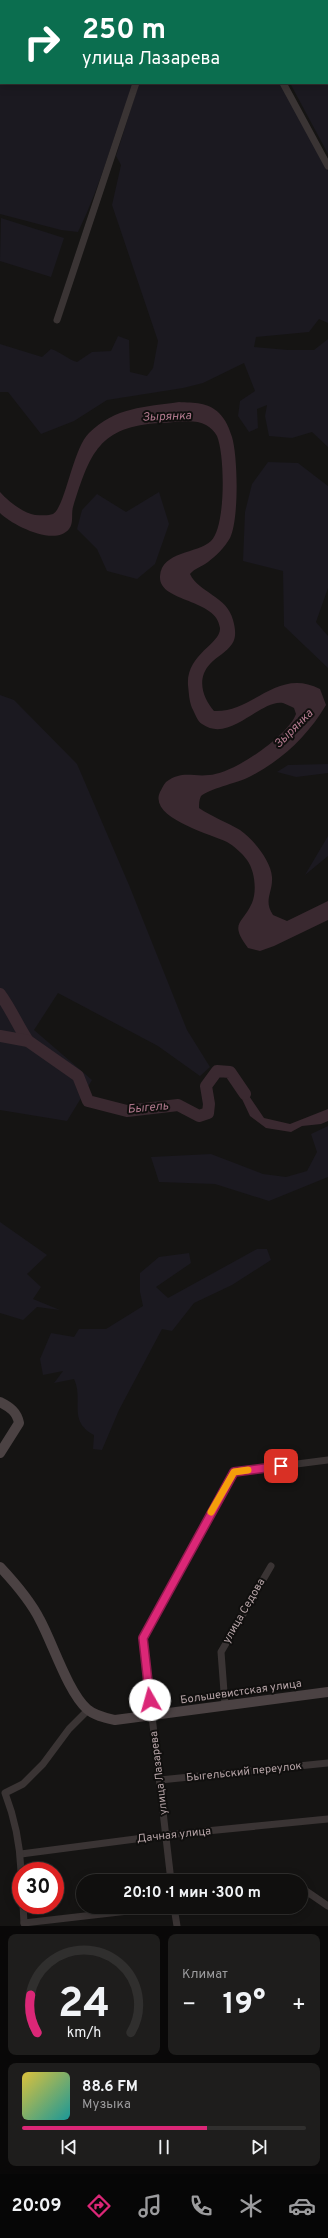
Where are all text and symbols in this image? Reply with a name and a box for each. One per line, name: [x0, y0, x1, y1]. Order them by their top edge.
text: 250 m: [82, 13, 166, 49]
icon: right: [16, 16, 68, 68]
text: улица Лазарева: [82, 48, 220, 71]
water label: Зырянка: [142, 408, 192, 426]
water label: Зырянка: [271, 706, 317, 752]
water label: Быгель: [127, 1098, 169, 1118]
pin: [264, 1449, 298, 1483]
icon: arrive: [270, 1455, 292, 1477]
street label: улица Седова: [220, 1576, 268, 1646]
street label: Большевистская улица: [179, 1677, 303, 1707]
position arrow: [129, 1679, 171, 1721]
street label: улица Лазарева: [147, 1730, 171, 1816]
street label: Быгельский переулок: [186, 1759, 302, 1785]
street label: Дачная улица: [136, 1824, 212, 1846]
speed limit sign: 30: [12, 1862, 64, 1914]
text: 20:10 · 1 мин · 300 m: [123, 1884, 261, 1903]
text: Климат: [182, 1967, 228, 1983]
text: 24: [58, 1978, 110, 2031]
text: 19°: [223, 1987, 265, 2024]
text: −: [182, 1992, 196, 2019]
text: +: [292, 1992, 306, 2019]
text: km/h: [67, 2023, 101, 2041]
text: 88.6 FM: [82, 2078, 138, 2097]
text: Музыка: [82, 2097, 131, 2113]
icon: previous: [58, 2136, 80, 2158]
icon: pause: [153, 2136, 175, 2158]
icon: next: [248, 2136, 270, 2158]
icon: directions: [85, 2192, 113, 2220]
icon: music: [136, 2192, 164, 2220]
icon: phone: [187, 2192, 215, 2220]
icon: climate: [237, 2192, 265, 2220]
icon: car: [288, 2192, 316, 2220]
text: 20:09: [11, 2195, 62, 2218]

